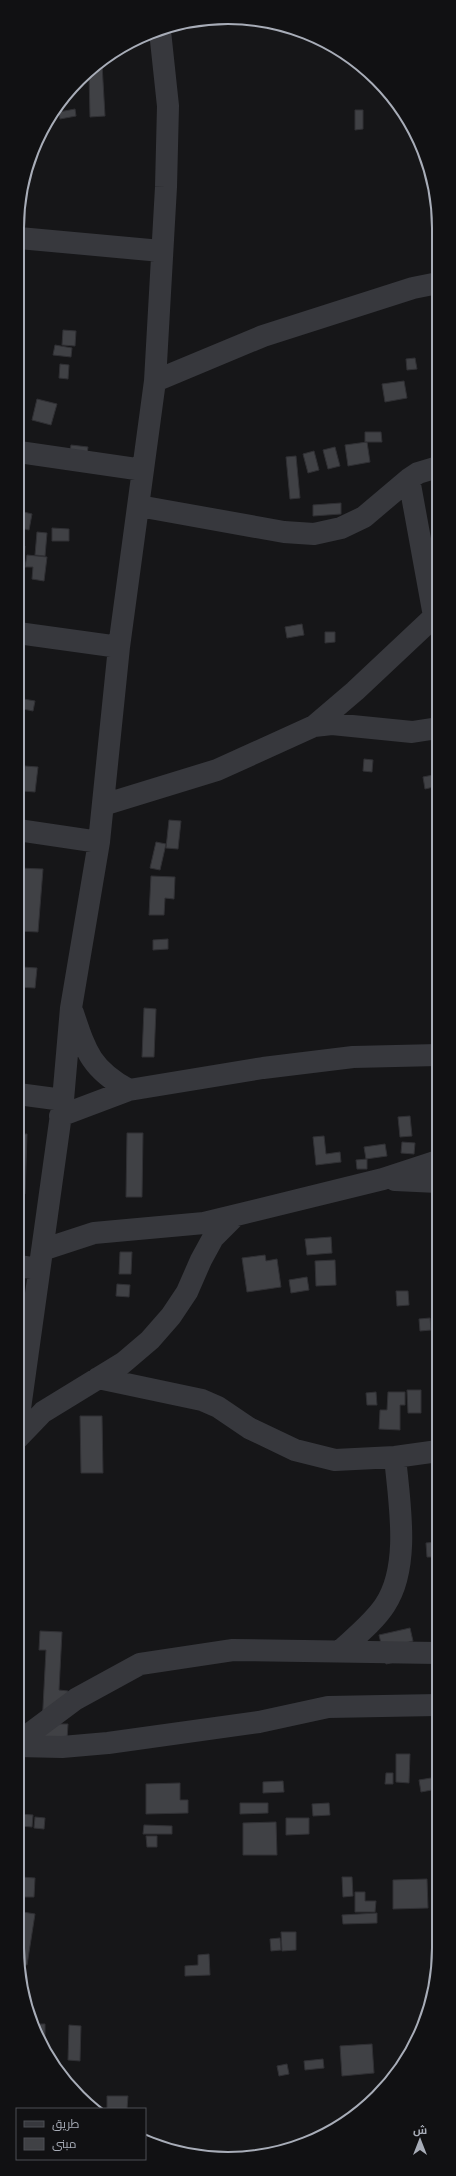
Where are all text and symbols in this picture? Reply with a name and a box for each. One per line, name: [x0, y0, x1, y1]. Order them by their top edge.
legend: [16, 2108, 146, 2160]
text: طريق: [52, 2117, 80, 2131]
north arrow: [400, 2120, 440, 2160]
text: ش: [413, 2124, 427, 2137]
text: مبنى: [52, 2137, 77, 2151]

